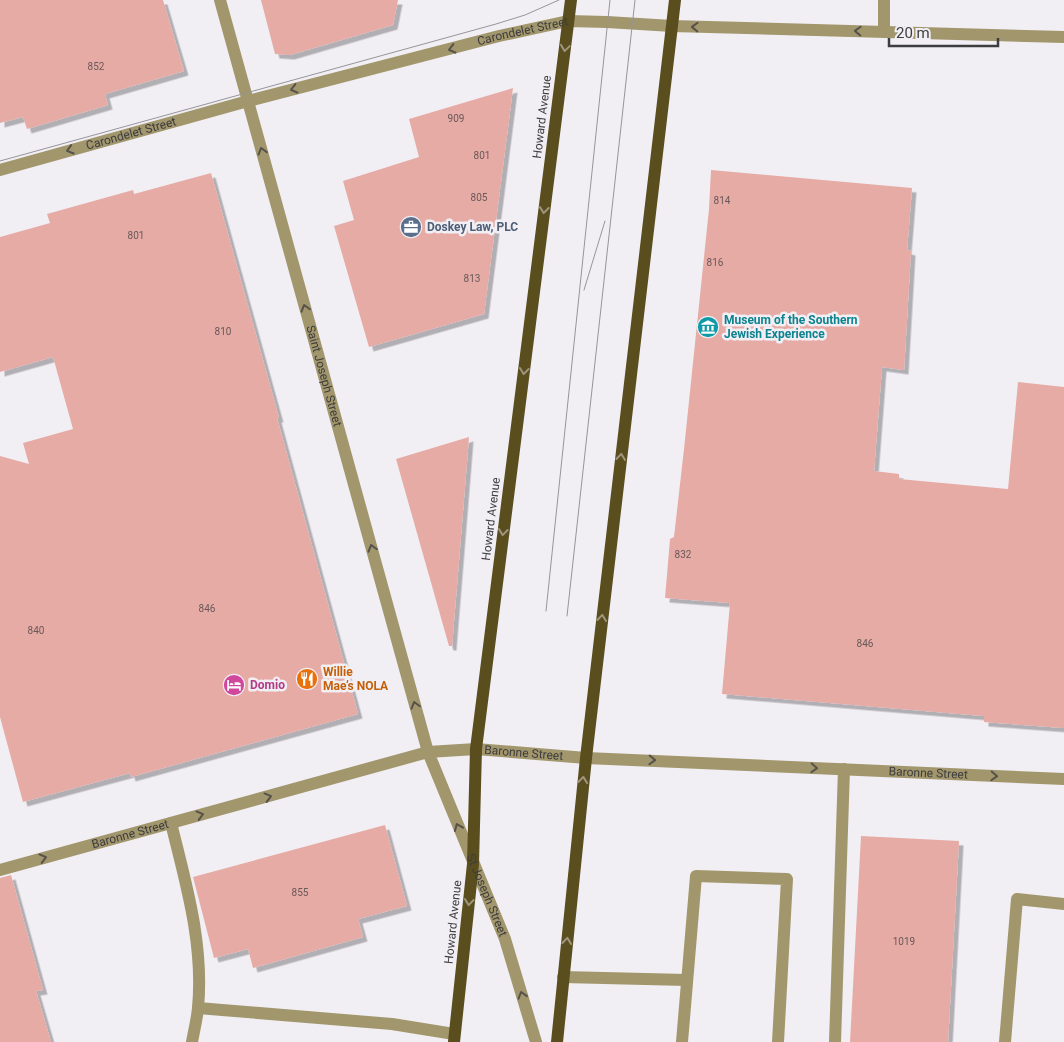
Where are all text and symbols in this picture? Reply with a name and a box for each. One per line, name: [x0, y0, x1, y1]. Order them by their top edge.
street label: Carondelet Street: [476, 14, 570, 48]
scale bar: [889, 15, 998, 47]
one-way arrow: [691, 22, 699, 32]
text: 20 m: [896, 24, 930, 42]
one-way arrow: [854, 26, 862, 37]
one-way arrow: [448, 43, 456, 53]
one-way arrow: [560, 44, 570, 53]
house number: 852: [88, 61, 105, 72]
street label: Howard Avenue: [530, 75, 554, 159]
one-way arrow: [290, 83, 299, 94]
house number: 909: [448, 113, 464, 124]
street label: Carondelet Street: [84, 114, 178, 153]
one-way arrow: [67, 145, 75, 155]
one-way arrow: [257, 147, 267, 156]
house number: 801: [474, 150, 490, 161]
house number: 805: [471, 192, 488, 203]
house number: 814: [714, 195, 731, 206]
one-way arrow: [539, 206, 550, 214]
office icon: Doskey Law, PLC: [399, 215, 423, 239]
place label: Doskey Law, PLC: [427, 220, 518, 234]
house number: 801: [128, 230, 144, 241]
house number: 816: [707, 257, 724, 268]
house number: 813: [464, 273, 480, 284]
one-way arrow: [300, 303, 311, 312]
place label: Museum of the Southern Jewish Experience: [724, 313, 858, 341]
museum icon: Museum of the Southern Jewish Experience: [696, 315, 720, 339]
street label: Saint Joseph Street: [303, 324, 345, 428]
house number: 810: [215, 326, 232, 337]
one-way arrow: [519, 367, 530, 375]
one-way arrow: [615, 453, 626, 461]
street label: Howard Avenue: [479, 477, 503, 561]
one-way arrow: [499, 528, 509, 536]
one-way arrow: [367, 544, 378, 553]
house number: 832: [675, 549, 692, 560]
house number: 846: [199, 603, 216, 614]
one-way arrow: [596, 614, 607, 622]
house number: 840: [28, 625, 45, 636]
house number: 846: [857, 638, 874, 649]
place label: Willie Mae’s NOLA: [323, 665, 389, 693]
restaurant icon: Willie Mae’s NOLA: [295, 667, 319, 691]
hotel icon: Domio: [222, 673, 246, 697]
place label: Domio: [250, 678, 285, 692]
one-way arrow: [411, 701, 421, 710]
street label: Baronne Street: [484, 743, 564, 763]
one-way arrow: [648, 755, 656, 766]
one-way arrow: [810, 763, 818, 773]
street label: Baronne Street: [888, 764, 968, 782]
one-way arrow: [990, 771, 998, 782]
one-way arrow: [578, 775, 589, 783]
one-way arrow: [263, 792, 271, 802]
one-way arrow: [196, 810, 205, 821]
street label: Baronne Street: [90, 817, 170, 851]
one-way arrow: [454, 823, 464, 832]
street label: St Joseph Street: [464, 852, 510, 939]
one-way arrow: [38, 854, 46, 864]
street label: Howard Avenue: [442, 880, 464, 964]
house number: 855: [292, 887, 309, 898]
one-way arrow: [463, 899, 474, 907]
house number: 1019: [893, 936, 915, 947]
one-way arrow: [561, 937, 572, 945]
one-way arrow: [518, 992, 528, 1000]

